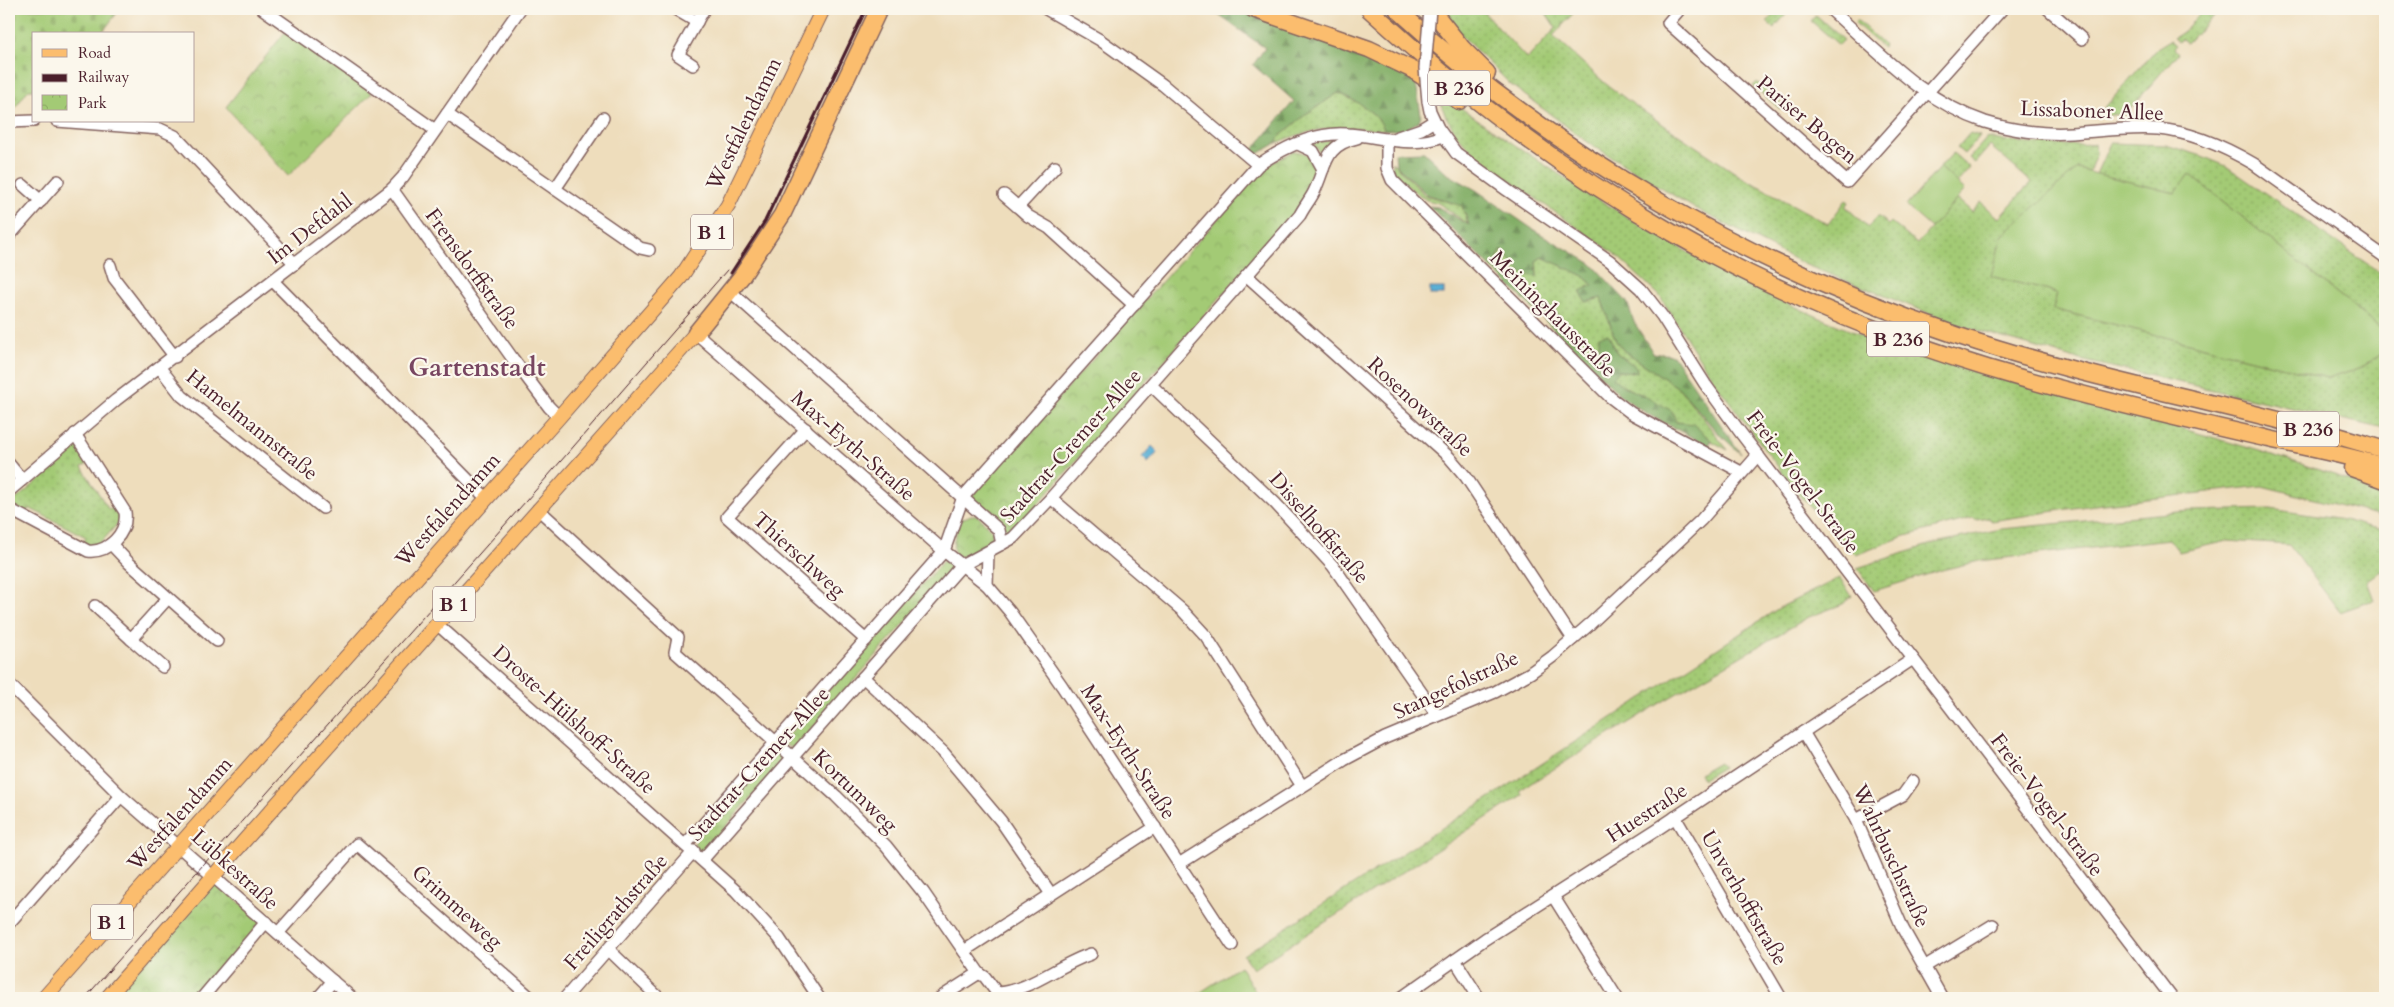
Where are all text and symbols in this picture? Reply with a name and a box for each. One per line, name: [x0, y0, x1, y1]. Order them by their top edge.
legend: [32, 32, 195, 122]
text: Road: [78, 43, 111, 63]
street label: Westfalendamm: [699, 53, 789, 196]
text: Railway: [78, 67, 129, 87]
street label: Pariser Bogen: [1750, 69, 1864, 171]
road number: B 236: [1428, 70, 1490, 106]
text: Park: [78, 93, 107, 113]
street label: Lissaboner Allee: [2020, 94, 2164, 128]
street label: Im Defdahl: [261, 187, 359, 271]
street label: Frensdorffstraße: [418, 202, 526, 336]
road number: B 1: [691, 214, 733, 250]
street label: Meininghausstraße: [1483, 244, 1623, 384]
road number: B 236: [1867, 322, 1929, 356]
district label: Gartenstadt: [408, 350, 546, 385]
street label: Rosenowstraße: [1361, 350, 1479, 464]
street label: Stadtrat-Cremer-Allee: [994, 362, 1148, 530]
street label: Hamelmannstraße: [180, 363, 324, 487]
street label: Max-Eyth-Straße: [785, 384, 921, 508]
street label: Freie-Vogel-Straße: [1739, 404, 1867, 560]
road number: B 236: [2277, 412, 2339, 446]
street label: Westfalendamm: [388, 446, 507, 574]
street label: Disselhoffstraße: [1262, 466, 1376, 590]
street label: Thierschweg: [746, 505, 852, 605]
road number: B 1: [433, 586, 475, 622]
street label: Droste-Hülshoff-Straße: [486, 639, 662, 801]
street label: Stangefolstraße: [1389, 643, 1523, 727]
street label: Max-Eyth-Straße: [1073, 679, 1183, 825]
street label: Stadtrat-Cremer-Allee: [682, 680, 836, 848]
street label: Freie-Vogel-Straße: [1983, 727, 2111, 883]
street label: Kortumweg: [806, 743, 904, 839]
street label: Westfalendamm: [120, 750, 239, 878]
street label: Huestraße: [1601, 776, 1693, 850]
street label: Wahrbuschstraße: [1845, 779, 1937, 932]
street label: Lübkestraße: [185, 823, 285, 917]
street label: Unverhofftstraße: [1694, 825, 1794, 971]
street label: Freiligrathstraße: [557, 848, 675, 976]
street label: Grimmeweg: [405, 858, 509, 956]
road number: B 1: [91, 904, 133, 940]

